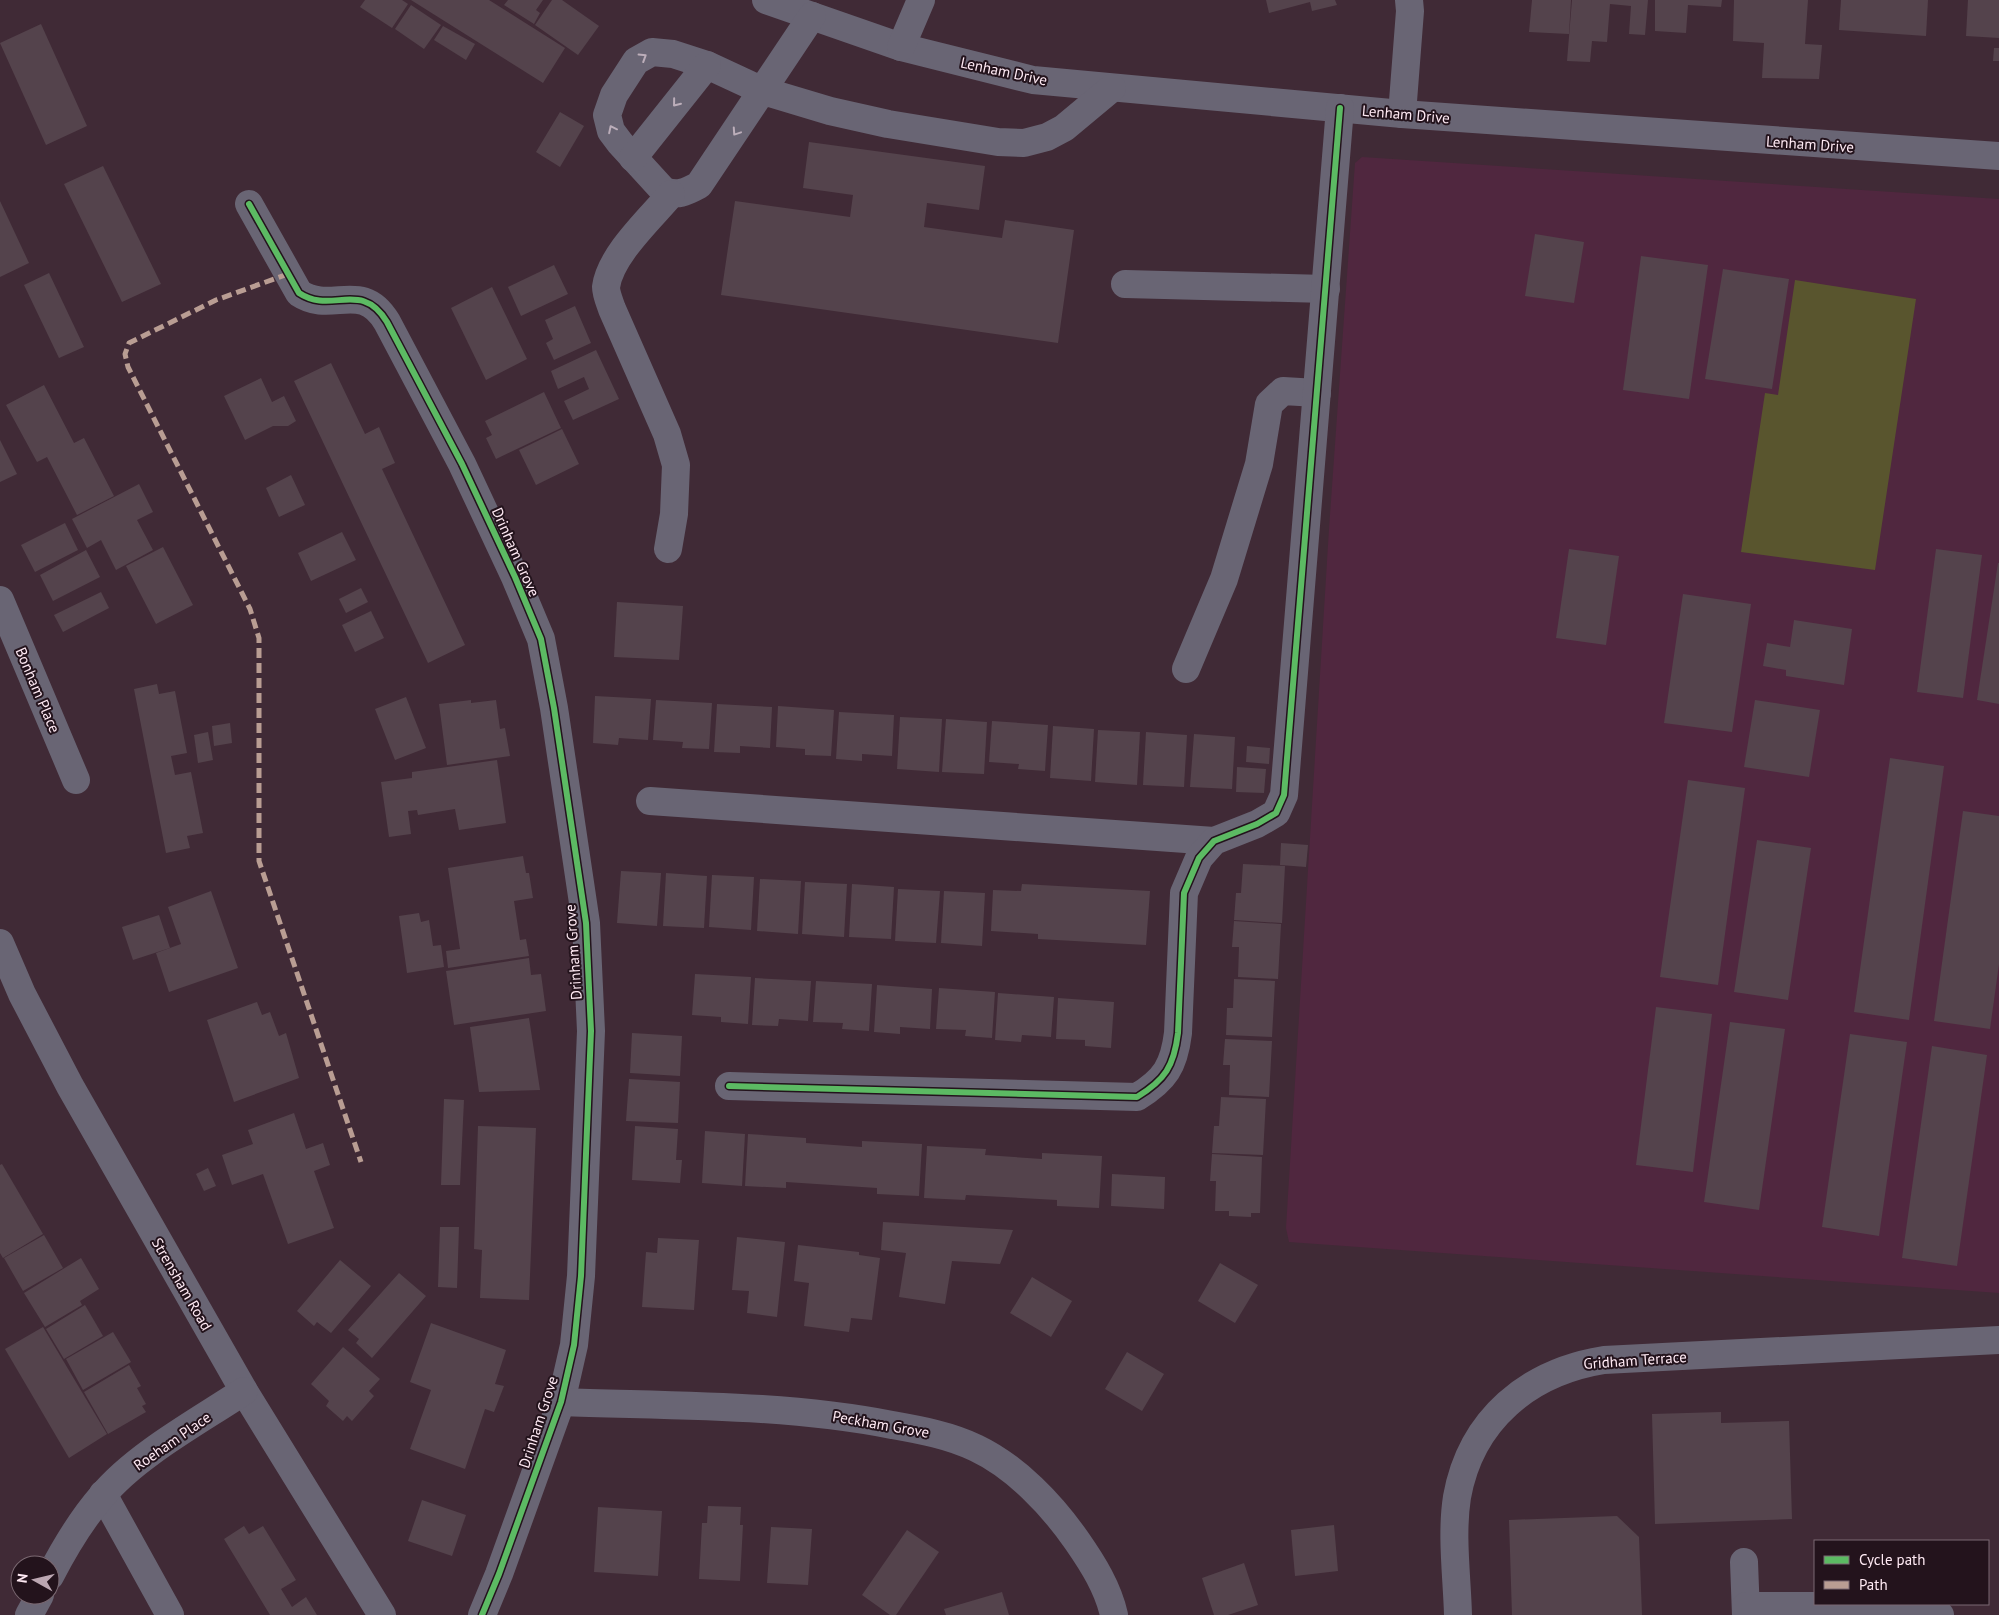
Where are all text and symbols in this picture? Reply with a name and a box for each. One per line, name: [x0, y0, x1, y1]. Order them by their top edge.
street label: Lenham Drive: [959, 53, 1049, 89]
one-way arrow: [637, 54, 647, 63]
one-way arrow: [674, 97, 682, 106]
street label: Lenham Drive: [1361, 101, 1451, 127]
one-way arrow: [608, 126, 618, 135]
one-way arrow: [733, 126, 742, 136]
street label: Lenham Drive: [1765, 131, 1855, 157]
street label: Drinham Grove: [488, 504, 544, 600]
street label: Bonham Place: [11, 644, 65, 736]
street label: Drinham Grove: [560, 904, 586, 1000]
street label: Strensham Road: [148, 1234, 216, 1334]
street label: Gridham Terrace: [1583, 1347, 1687, 1373]
street label: Drinham Grove: [514, 1374, 562, 1470]
street label: Peckham Grove: [831, 1406, 931, 1442]
street label: Roeham Place: [130, 1407, 214, 1475]
legend: [1814, 1540, 1989, 1605]
text: Cycle path: [1859, 1550, 1925, 1569]
north arrow: [10, 1555, 60, 1605]
text: N: [13, 1572, 32, 1584]
text: Path: [1859, 1575, 1888, 1594]

